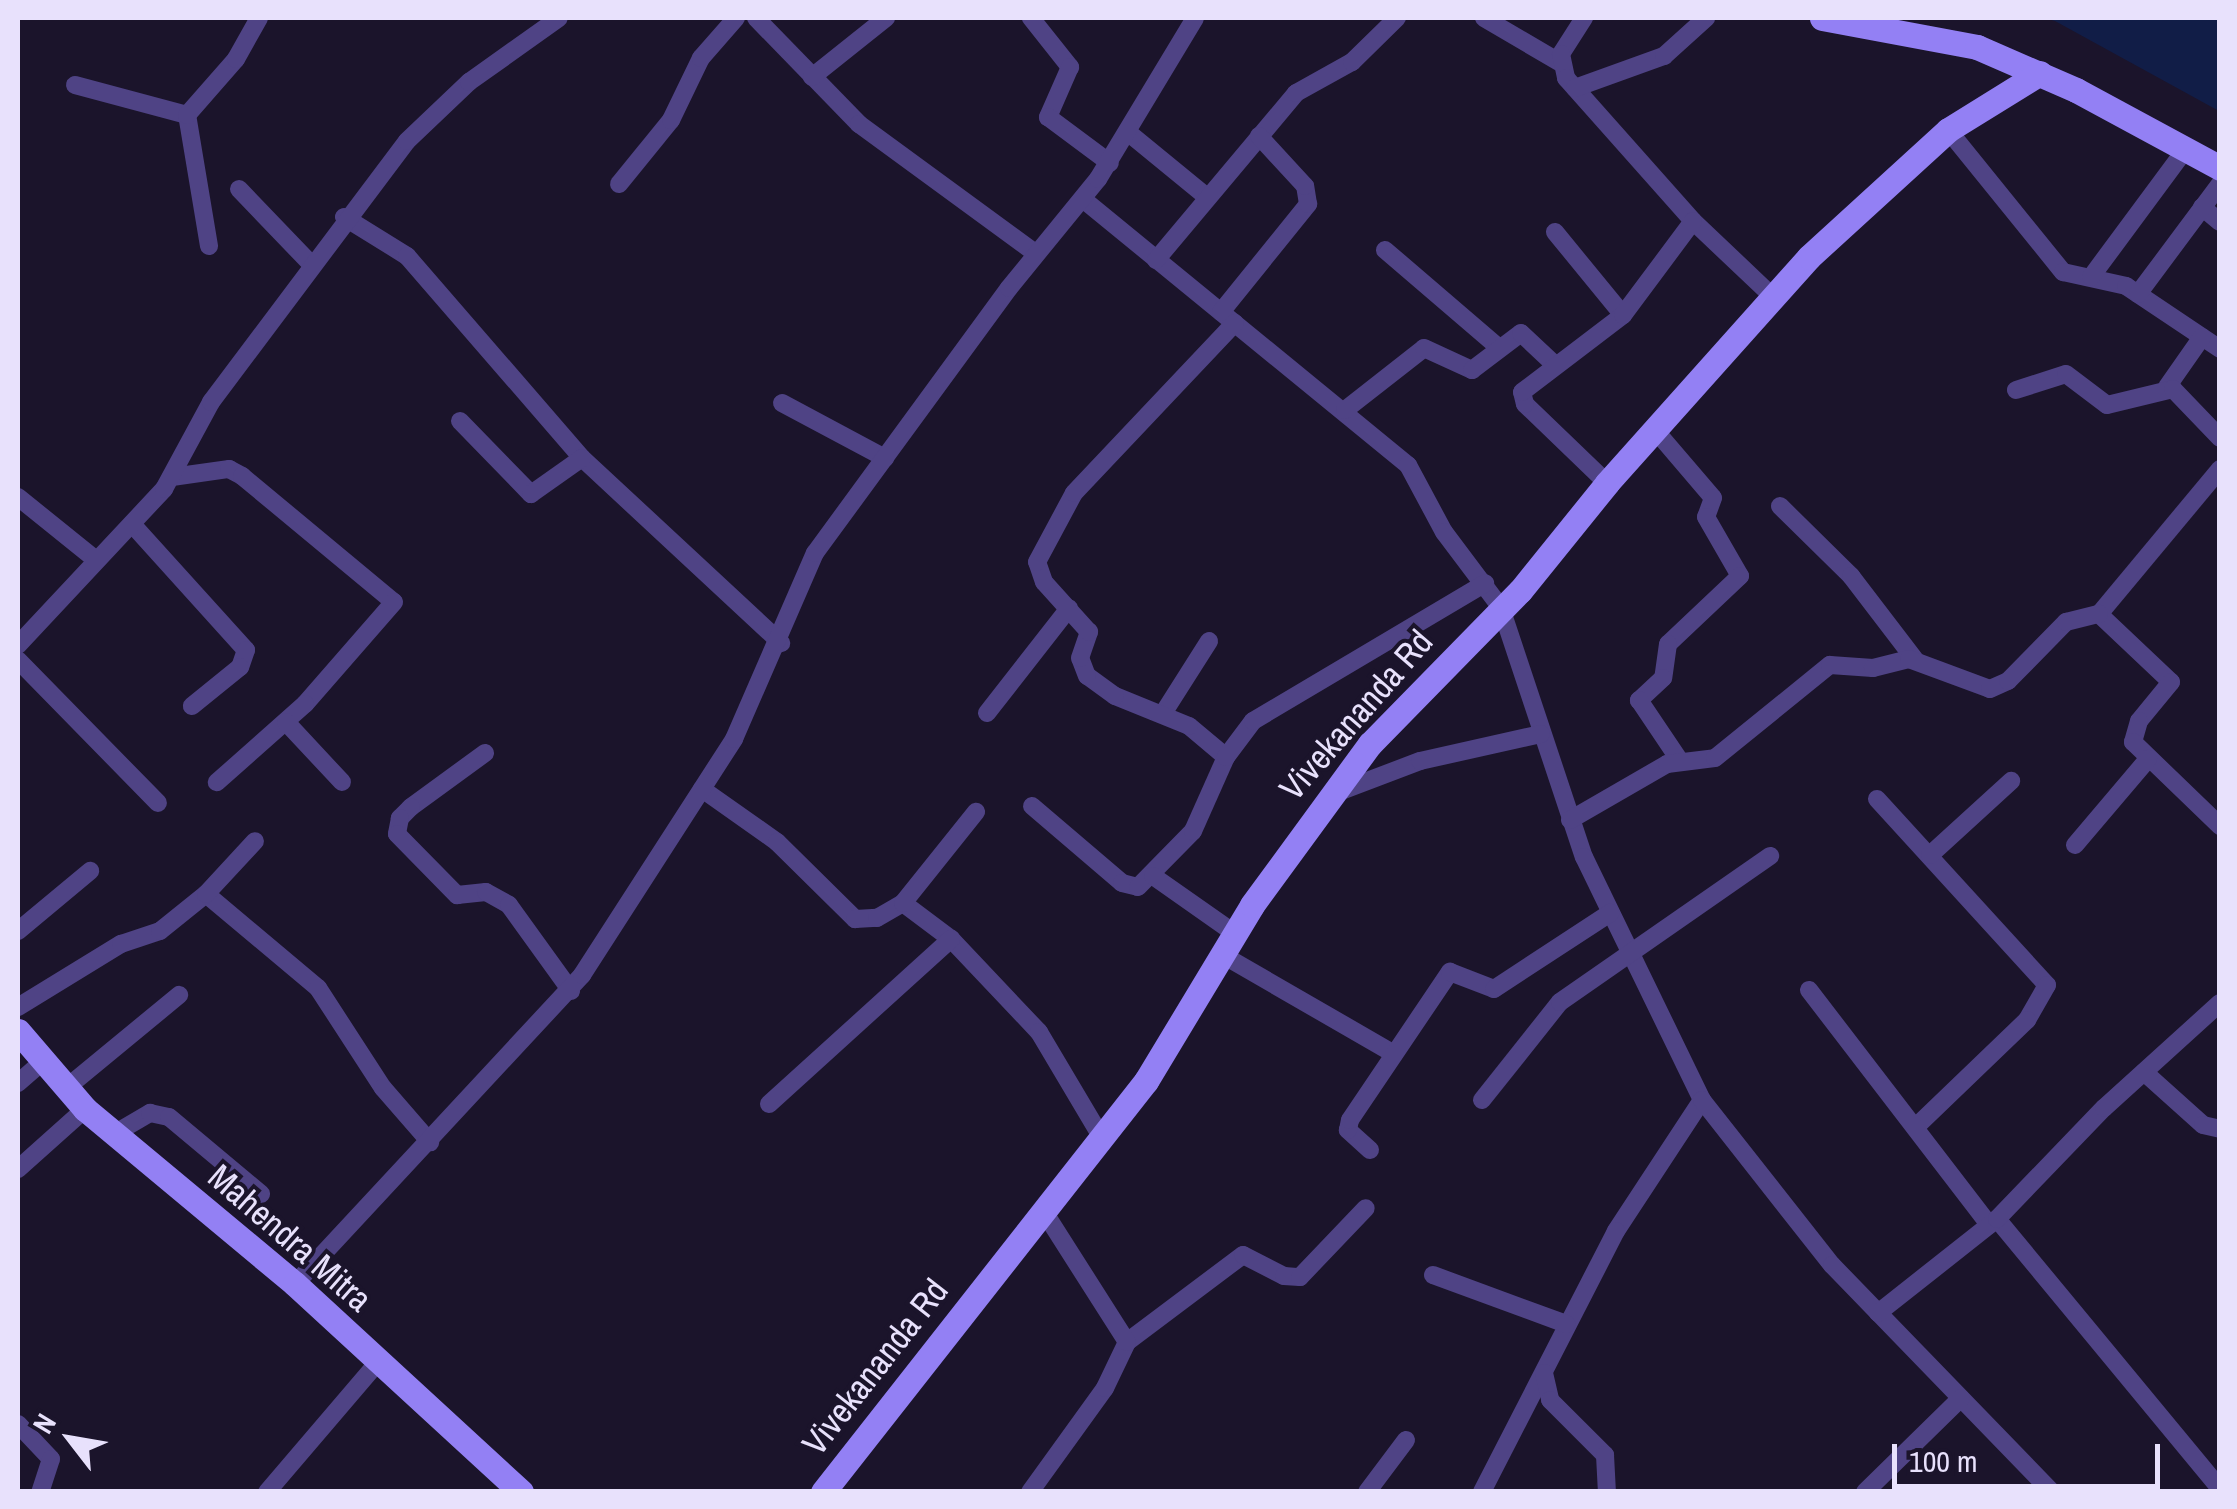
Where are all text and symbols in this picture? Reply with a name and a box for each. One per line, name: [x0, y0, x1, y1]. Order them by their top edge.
street label: Vivekananda Rd: [1271, 621, 1441, 809]
street label: Mahendra Mitra: [200, 1156, 380, 1320]
street label: Vivekananda Rd: [793, 1271, 957, 1463]
north arrow: [20, 1389, 120, 1489]
text: N: [24, 1407, 65, 1440]
scale bar: [1897, 1424, 2164, 1486]
text: 100 m: [1909, 1441, 1977, 1481]

